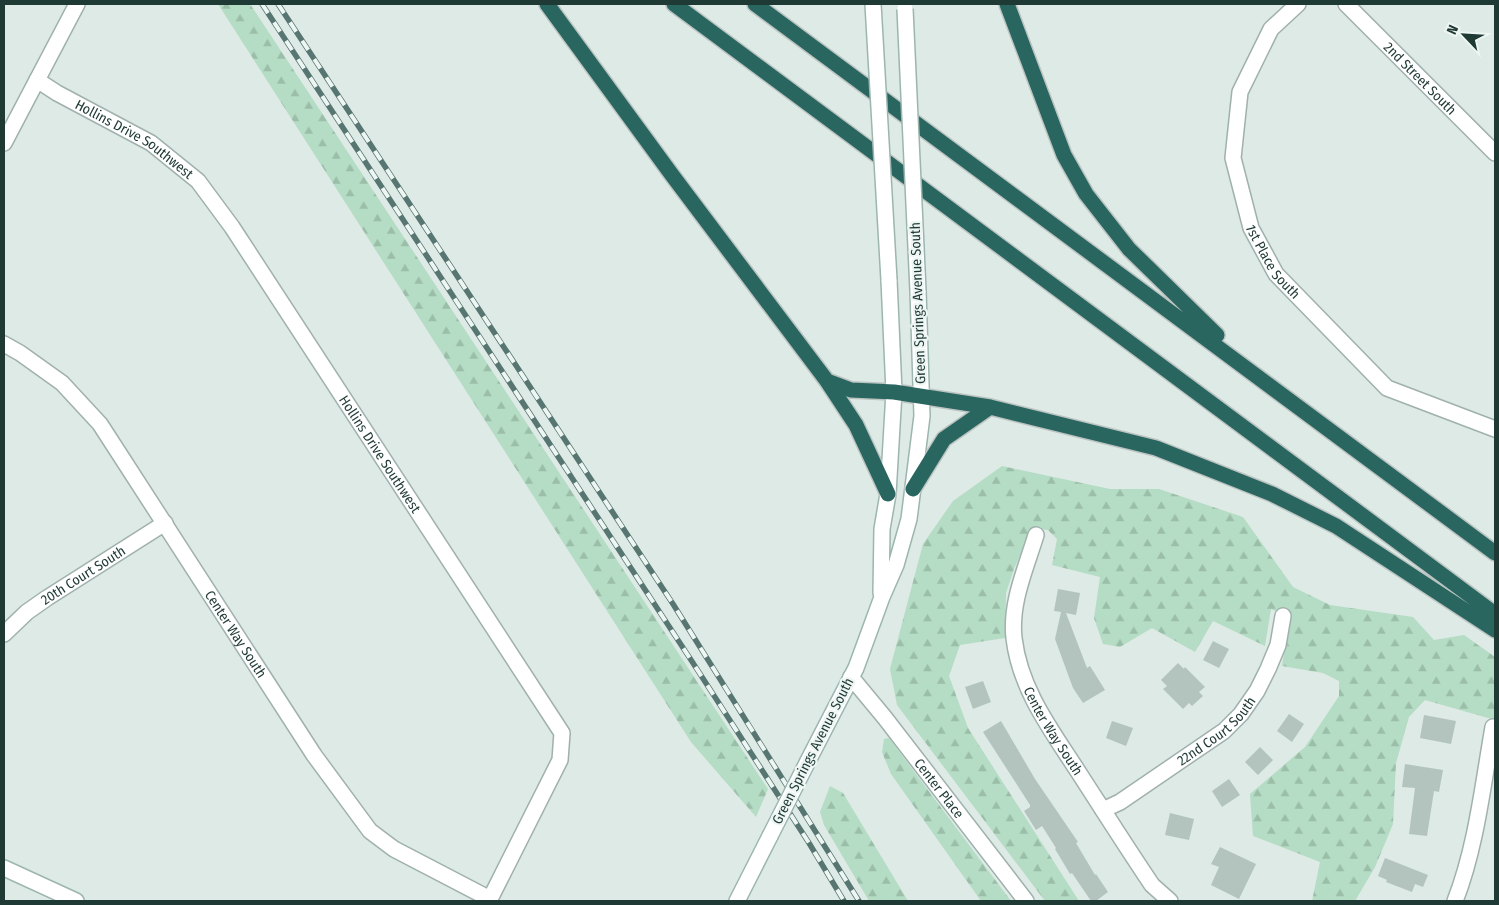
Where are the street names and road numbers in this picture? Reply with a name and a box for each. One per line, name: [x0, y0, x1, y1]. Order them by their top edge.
street label: 2nd Street South: [1380, 38, 1460, 118]
street label: Hollins Drive Southwest: [72, 96, 197, 183]
street label: Green Springs Avenue South: [907, 222, 929, 384]
street label: 1st Place South: [1242, 223, 1304, 302]
street label: Hollins Drive Southwest: [336, 392, 425, 516]
street label: 20th Court South: [38, 542, 128, 608]
street label: Center Way South: [201, 587, 270, 681]
street label: Green Springs Avenue South: [769, 675, 857, 827]
street label: Center Way South: [1020, 684, 1087, 778]
street label: 22nd Court South: [1174, 693, 1259, 769]
street label: Center Place: [911, 755, 968, 822]

